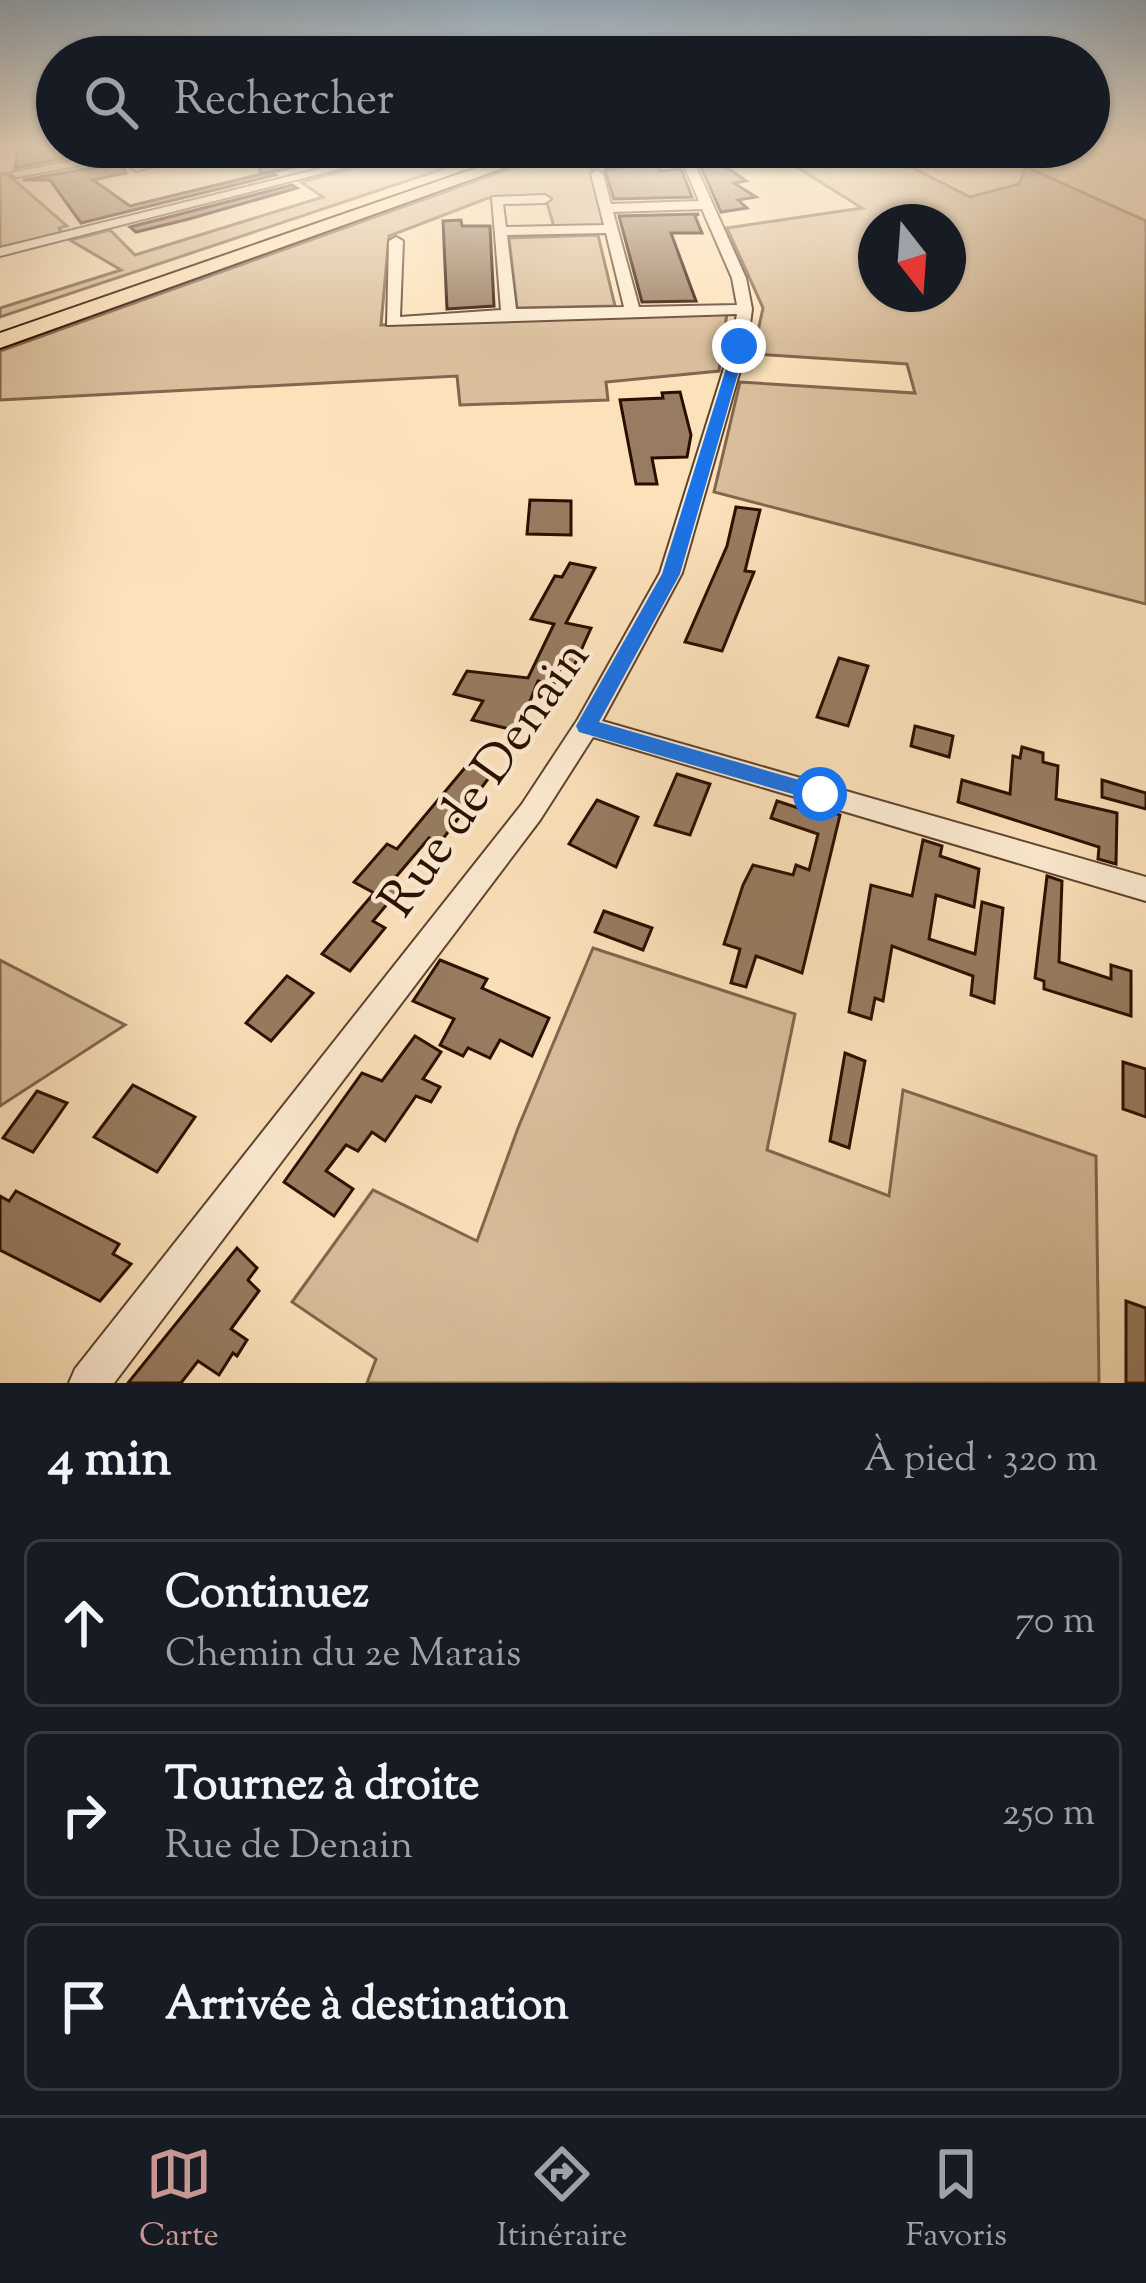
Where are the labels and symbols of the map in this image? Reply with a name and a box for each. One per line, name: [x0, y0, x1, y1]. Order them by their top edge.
north arrow: [858, 204, 966, 312]
route end: [712, 319, 766, 373]
street label: Rue de Denain: [364, 626, 610, 934]
route start: [793, 767, 847, 821]

